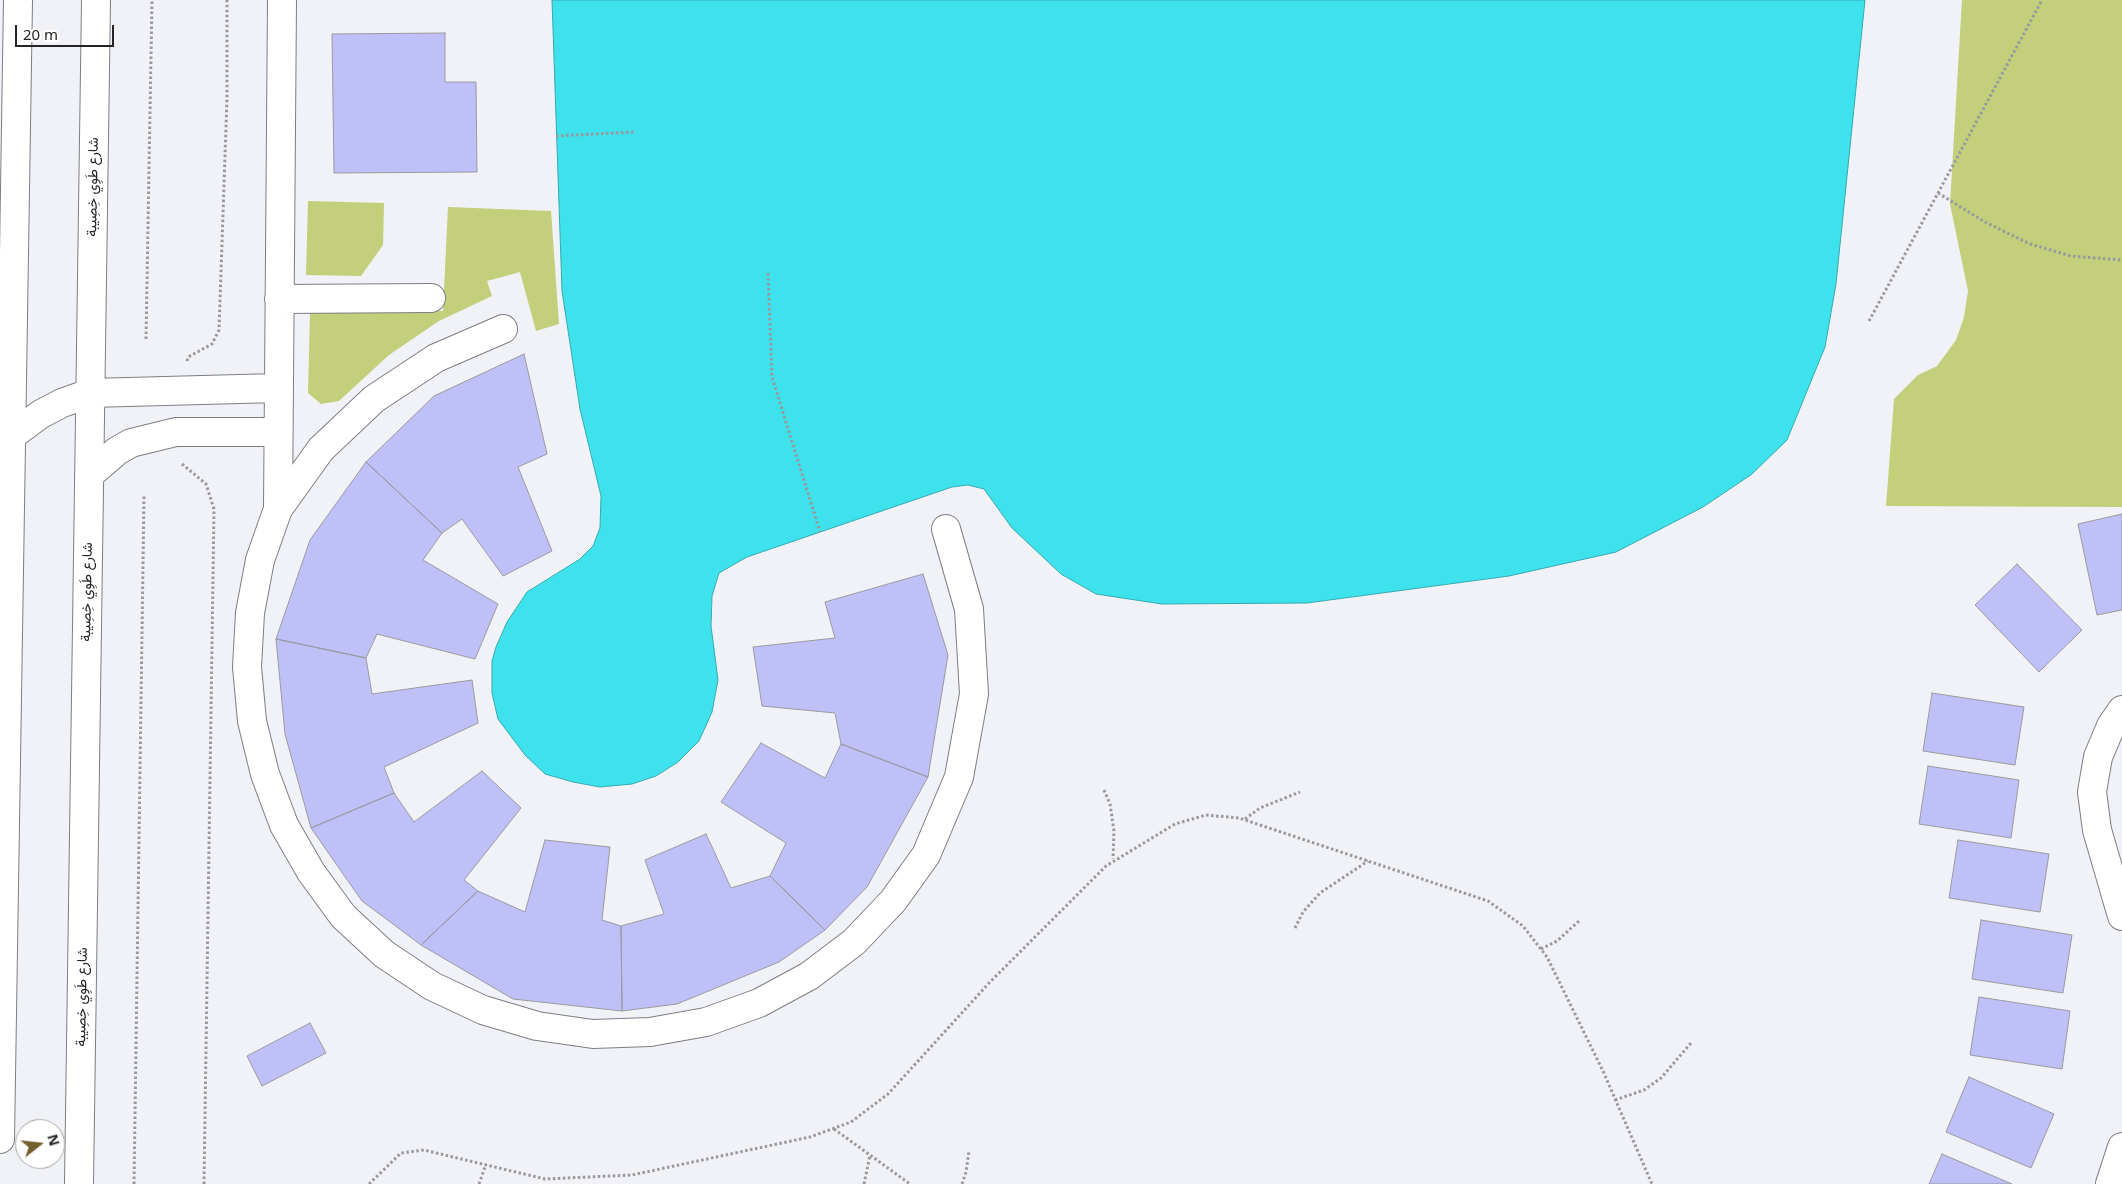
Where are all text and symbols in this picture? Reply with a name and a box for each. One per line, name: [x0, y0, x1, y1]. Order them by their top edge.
scale bar: [18, 15, 116, 47]
text: 20 m: [23, 24, 58, 44]
street label: شارع طَوِي خِصِيبة: [84, 137, 102, 237]
street label: شارع طَوِي خِصِيبة: [78, 542, 96, 642]
street label: شارع طَوِي خِصِيبة: [73, 947, 91, 1047]
north arrow: [15, 1119, 65, 1169]
text: N: [43, 1132, 65, 1148]

